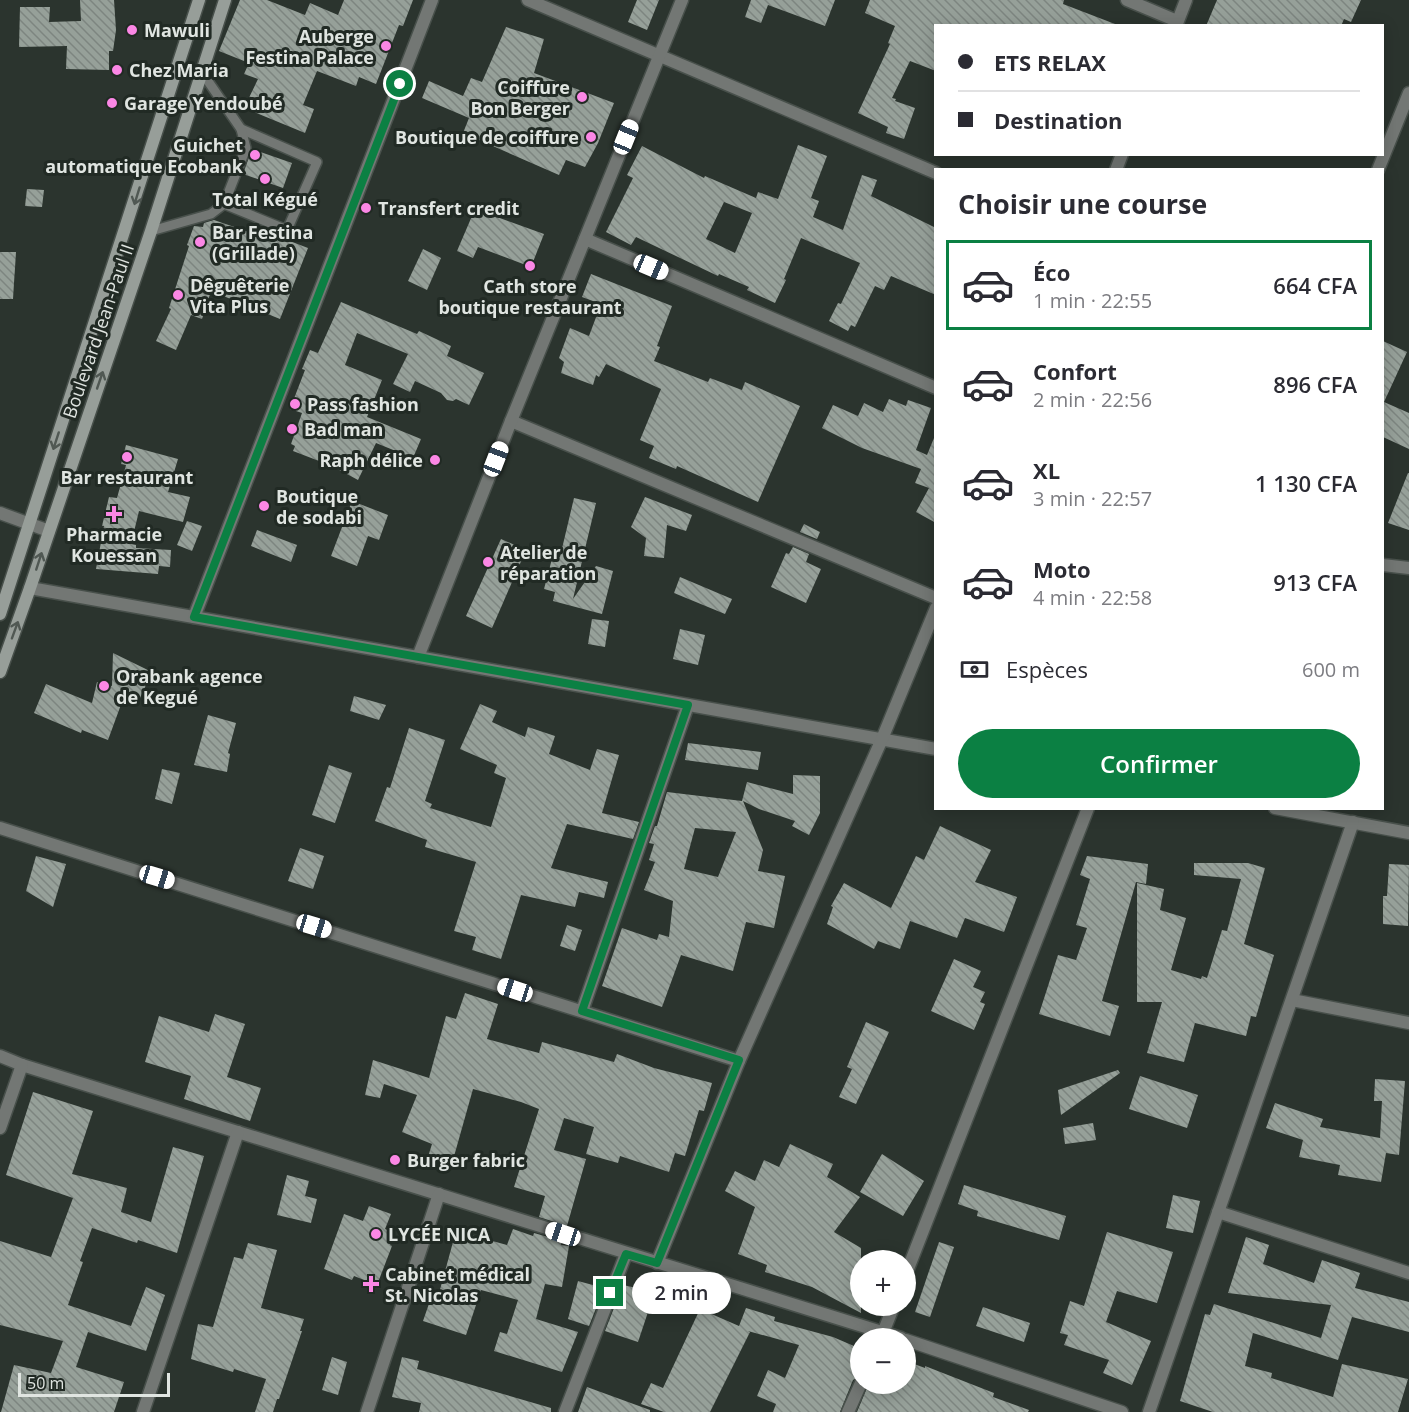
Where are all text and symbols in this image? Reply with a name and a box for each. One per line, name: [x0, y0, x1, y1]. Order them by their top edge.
place label: Mawuli: [144, 18, 210, 42]
marker: Mawuli: [125, 23, 139, 37]
place label: Auberge Festina Palace: [245, 24, 374, 69]
marker: Auberge Festina Palace: [379, 39, 393, 53]
text: ETS RELAX: [994, 47, 1106, 77]
place label: Chez Maria: [129, 58, 229, 82]
marker: Chez Maria: [110, 63, 124, 77]
route start: [386, 70, 413, 97]
place label: Coiffure Bon Berger: [470, 75, 570, 120]
marker: Coiffure Bon Berger: [575, 90, 589, 104]
place label: Garage Yendoubé: [124, 91, 283, 115]
marker: Garage Yendoubé: [105, 96, 119, 110]
text: Destination: [994, 105, 1123, 135]
car: [611, 117, 641, 157]
place label: Boutique de coiffure: [395, 125, 579, 149]
marker: Boutique de coiffure: [584, 130, 598, 144]
place label: Guichet automatique Ecobank: [45, 133, 244, 178]
marker: Guichet automatique Ecobank: [248, 148, 262, 162]
marker: Total Kégué: [258, 172, 272, 186]
text: Choisir une course: [958, 185, 1207, 222]
one-way arrow: [131, 186, 142, 205]
place label: Total Kégué: [212, 187, 318, 211]
place label: Transfert credit: [378, 196, 519, 220]
marker: Transfert credit: [359, 201, 373, 215]
place label: Bar Festina (Grillade): [212, 220, 313, 265]
marker: Bar Festina (Grillade): [193, 235, 207, 249]
street label: Boulevard Jean-Paul II: [57, 241, 139, 421]
car: [631, 252, 671, 282]
text: Éco: [1033, 257, 1070, 287]
icon: car: [961, 258, 1015, 312]
marker: Cath store boutique restaurant: [523, 259, 537, 273]
text: 664 CFA: [1273, 270, 1357, 300]
place label: Dêguêterie Vita Plus: [190, 273, 289, 318]
place label: Cath store boutique restaurant: [438, 274, 622, 319]
text: 1 min · 22:55: [1033, 287, 1152, 314]
marker: Dêguêterie Vita Plus: [171, 288, 185, 302]
text: Confort: [1033, 356, 1117, 386]
icon: car: [961, 357, 1015, 411]
text: 896 CFA: [1273, 369, 1357, 399]
one-way arrow: [96, 371, 107, 390]
text: 2 min · 22:56: [1033, 386, 1152, 413]
place label: Pass fashion: [307, 392, 419, 416]
marker: Pass fashion: [288, 397, 302, 411]
place label: Bad man: [304, 417, 383, 441]
marker: Bad man: [285, 422, 299, 436]
one-way arrow: [50, 431, 61, 450]
car: [481, 439, 511, 479]
place label: Raph délice: [319, 448, 423, 472]
marker: Bar restaurant: [120, 450, 134, 464]
marker: Raph délice: [428, 453, 442, 467]
text: XL: [1033, 455, 1060, 485]
icon: car: [961, 456, 1015, 510]
place label: Bar restaurant: [61, 465, 194, 489]
text: 1 130 CFA: [1255, 468, 1357, 498]
place label: Boutique de sodabi: [276, 484, 362, 529]
text: 3 min · 22:57: [1033, 485, 1152, 512]
marker: Boutique de sodabi: [257, 499, 271, 513]
marker: Pharmacie Kouessan: [107, 507, 121, 521]
place label: Pharmacie Kouessan: [66, 522, 162, 567]
place label: Atelier de réparation: [500, 540, 596, 585]
one-way arrow: [34, 552, 45, 571]
text: Moto: [1033, 554, 1091, 584]
marker: Atelier de réparation: [481, 555, 495, 569]
icon: car: [961, 555, 1015, 609]
text: 913 CFA: [1273, 567, 1357, 597]
text: 4 min · 22:58: [1033, 584, 1152, 611]
one-way arrow: [11, 621, 22, 640]
icon: cash: [958, 653, 991, 686]
text: Espèces: [1006, 654, 1088, 684]
text: 600 m: [1302, 656, 1360, 683]
place label: Orabank agence de Kegué: [116, 664, 263, 709]
marker: Orabank agence de Kegué: [97, 679, 111, 693]
button: Confirmer: [958, 729, 1360, 798]
car: [137, 863, 177, 891]
car: [294, 912, 334, 940]
car: [495, 976, 535, 1004]
place label: Burger fabric: [407, 1148, 525, 1172]
marker: Burger fabric: [388, 1153, 402, 1167]
car: [543, 1220, 583, 1248]
place label: LYCÉE NICA: [388, 1222, 491, 1246]
marker: LYCÉE NICA: [369, 1227, 383, 1241]
map controls: [850, 1250, 916, 1394]
button: +: [850, 1250, 916, 1316]
place label: Cabinet médical St. Nicolas: [385, 1262, 530, 1307]
callout: 2 min: [631, 1272, 730, 1314]
marker: Cabinet médical St. Nicolas: [362, 1275, 380, 1293]
route end: [596, 1279, 623, 1306]
text: 2 min: [655, 1279, 709, 1306]
button: −: [850, 1328, 916, 1394]
scale bar: [18, 1370, 170, 1398]
text: 50 m: [27, 1372, 64, 1394]

